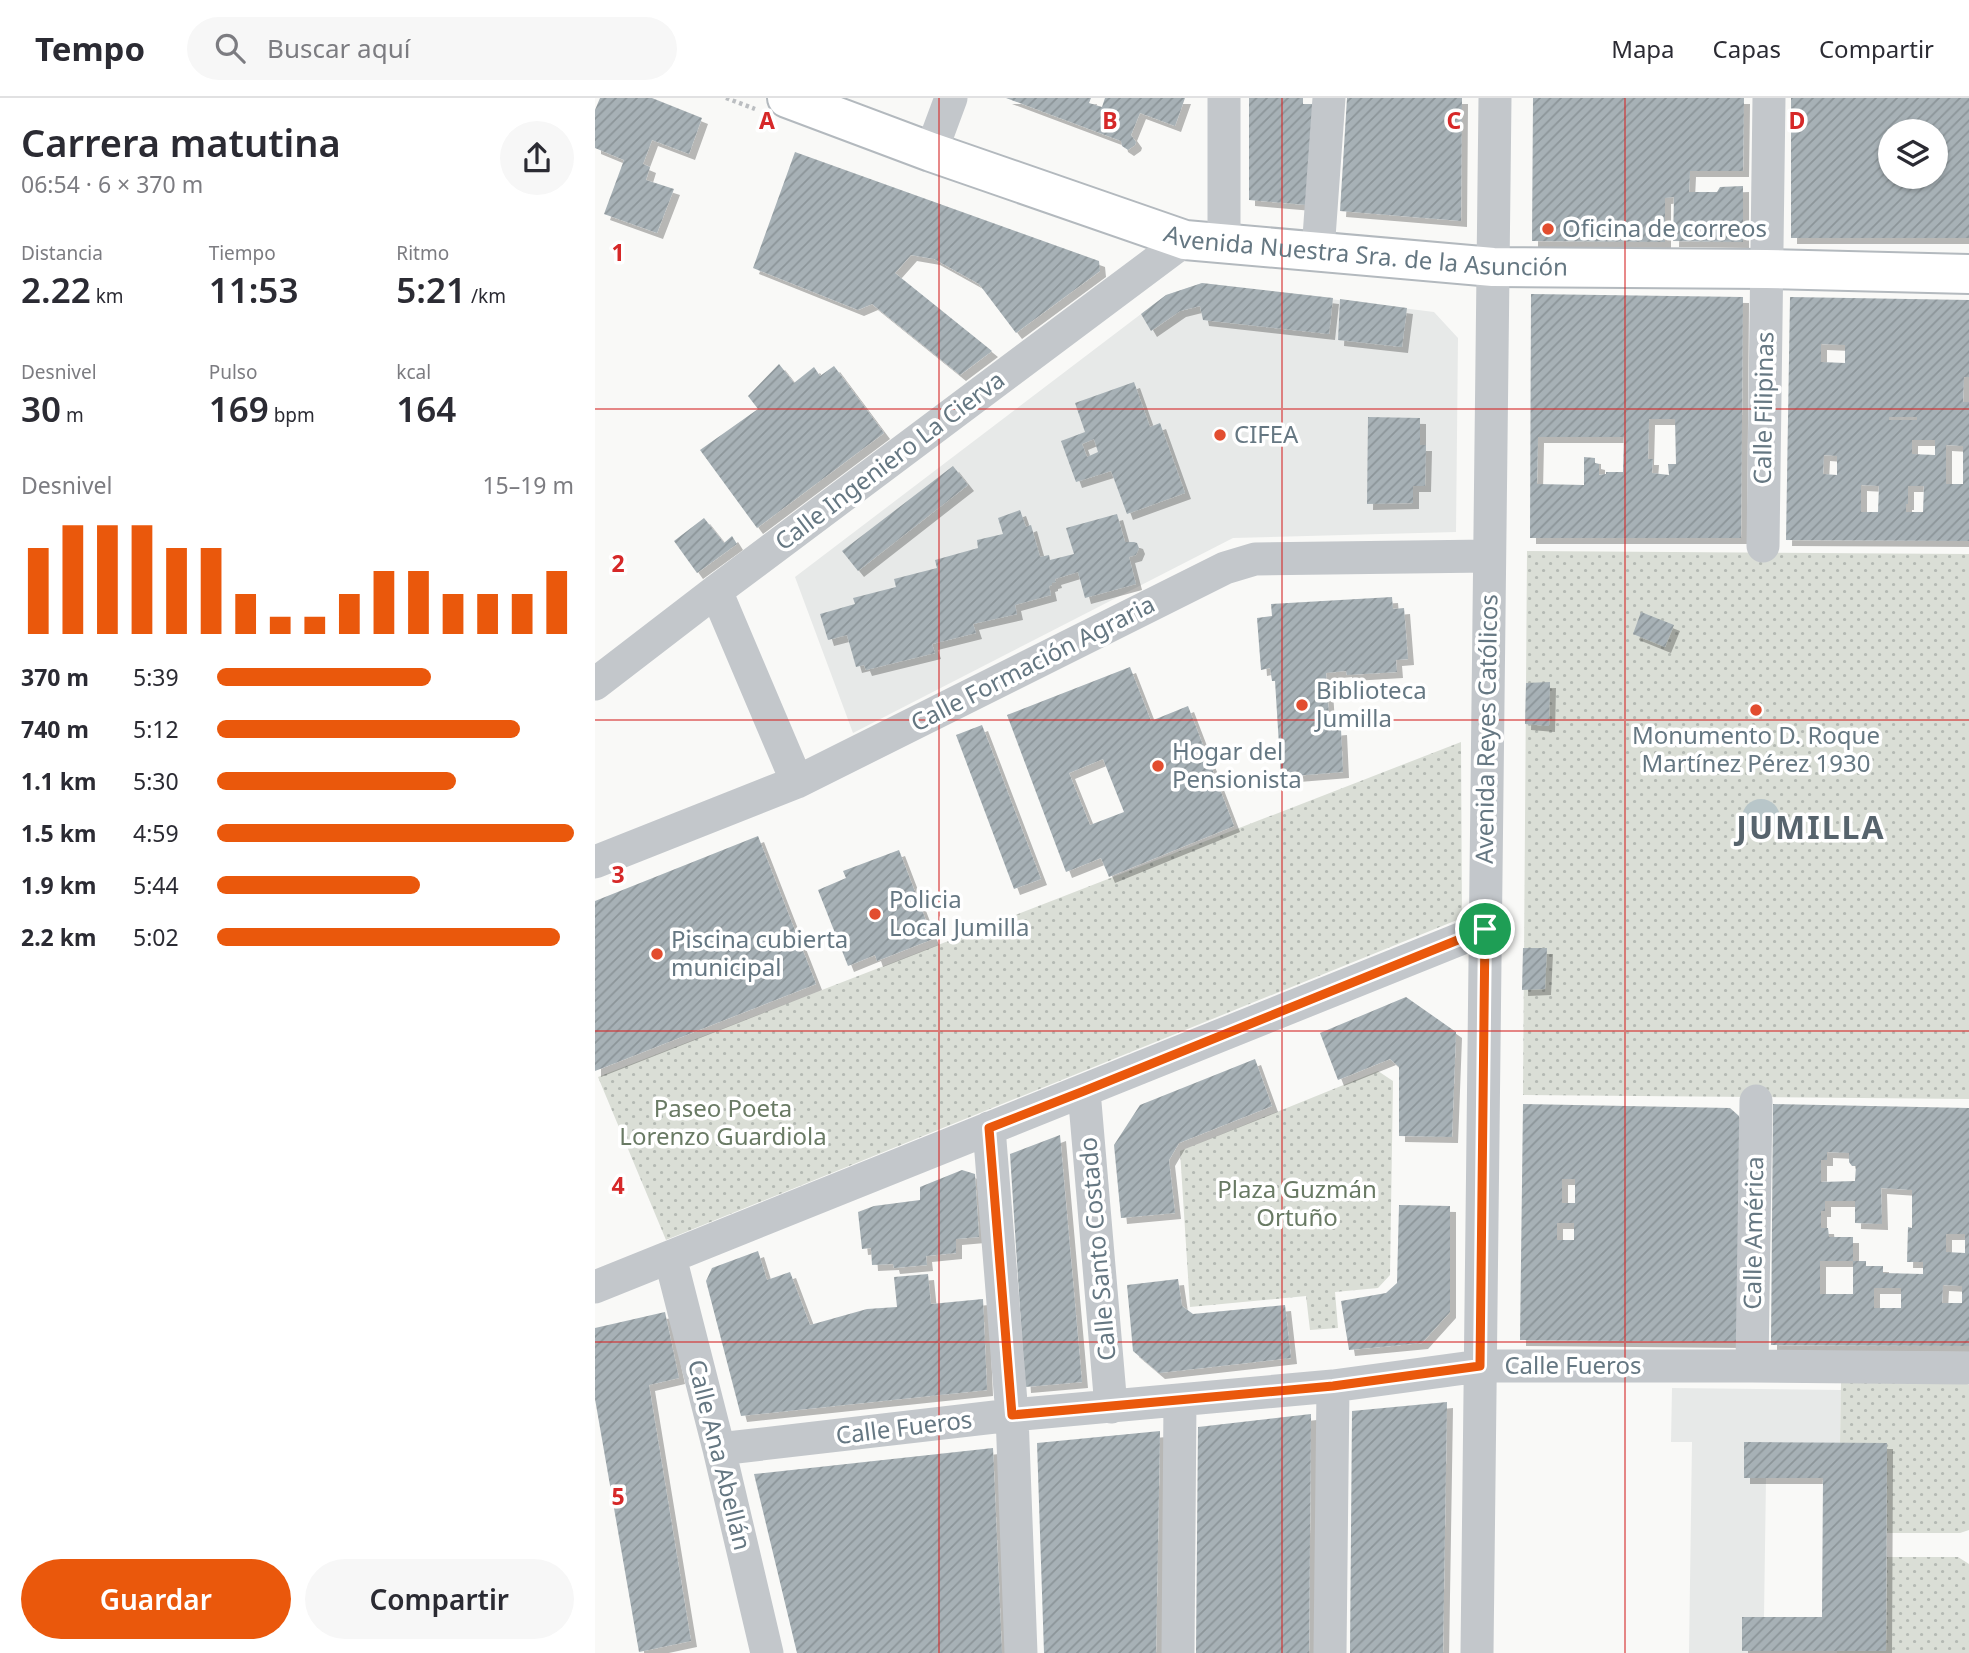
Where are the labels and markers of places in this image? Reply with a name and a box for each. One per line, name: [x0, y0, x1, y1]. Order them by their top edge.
place label: Oficina de correos: [1562, 211, 1767, 244]
marker: Oficina de correos: [1540, 221, 1556, 237]
place label: CIFEA: [1234, 417, 1299, 450]
marker: CIFEA: [1212, 427, 1228, 443]
place label: Biblioteca Jumilla: [1314, 673, 1427, 734]
marker: Biblioteca Jumilla: [1294, 697, 1310, 713]
marker: Monumento D. Roque Martínez Pérez 1930: [1748, 702, 1764, 718]
place label: Monumento D. Roque Martínez Pérez 1930: [1632, 718, 1880, 779]
place label: Hogar del Pensionista: [1172, 734, 1302, 795]
marker: Hogar del Pensionista: [1150, 758, 1166, 774]
place label: Policia Local Jumilla: [889, 882, 1029, 943]
pin: [1455, 899, 1515, 959]
marker: Policia Local Jumilla: [867, 906, 883, 922]
place label: Piscina cubierta municipal: [671, 922, 848, 983]
marker: Piscina cubierta municipal: [649, 946, 665, 962]

